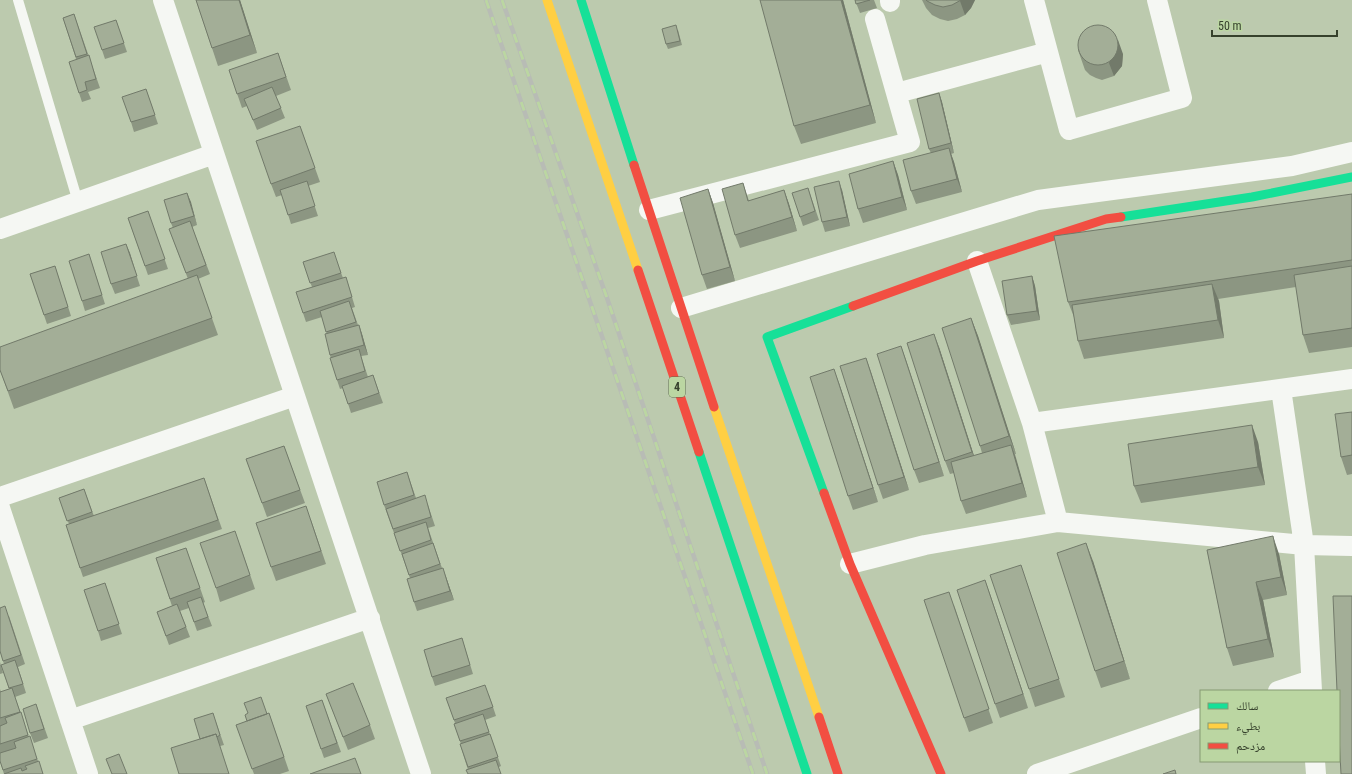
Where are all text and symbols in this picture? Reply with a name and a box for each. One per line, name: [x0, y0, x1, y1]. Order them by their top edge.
scale bar: [1212, 12, 1337, 38]
text: 50 m: [1218, 19, 1242, 33]
road number: 4: [669, 377, 685, 397]
legend: [1200, 690, 1340, 762]
text: سالك: [1236, 699, 1258, 713]
text: بطيء: [1236, 719, 1260, 736]
text: مزدحم: [1236, 739, 1265, 754]

